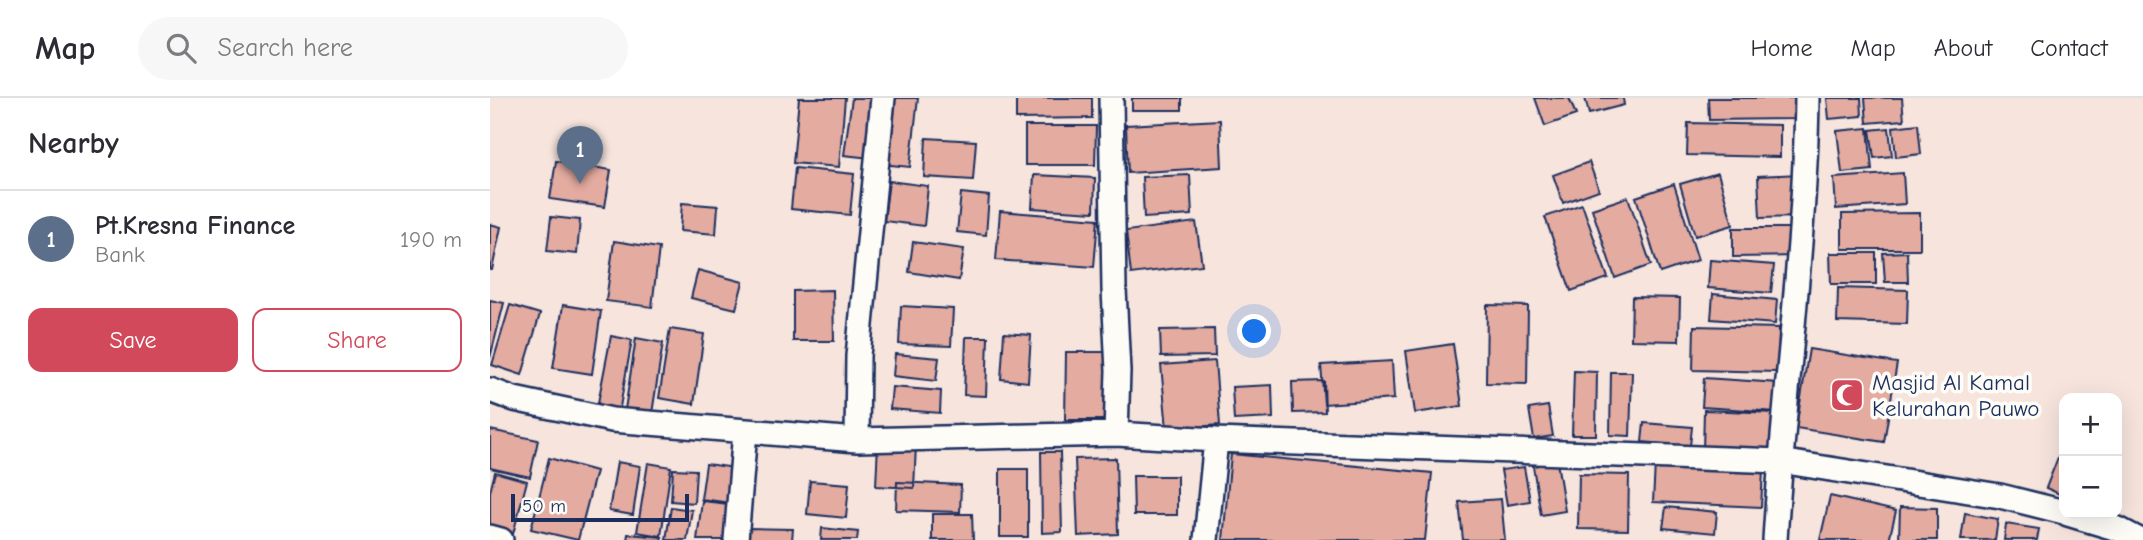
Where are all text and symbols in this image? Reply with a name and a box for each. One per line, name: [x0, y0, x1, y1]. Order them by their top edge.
search box: [138, 17, 628, 80]
text: Map: [35, 29, 96, 67]
icon: search: [162, 29, 200, 67]
text: Search here: [218, 33, 353, 63]
text: Home: [1751, 34, 1812, 62]
text: Map: [1850, 34, 1896, 62]
text: About: [1934, 34, 1992, 62]
text: Contact: [2030, 34, 2108, 62]
text: Nearby: [28, 126, 119, 161]
pin: 1: [557, 126, 603, 184]
text: Pt.Kresna Finance: [95, 211, 295, 241]
text: 1: [46, 226, 56, 253]
text: 190 m: [400, 226, 462, 253]
text: Bank: [95, 241, 145, 268]
button: Save: [28, 308, 238, 372]
button: Share: [252, 308, 462, 372]
your location: [1237, 314, 1271, 348]
place label: Masjid Al Kamal Kelurahan Pauwo: [1872, 369, 2039, 422]
mosque icon: Masjid Al Kamal Kelurahan Pauwo: [1828, 376, 1866, 414]
map controls: [2059, 393, 2122, 519]
button: +: [2059, 393, 2122, 456]
button: −: [2059, 456, 2122, 519]
scale bar: [511, 491, 690, 523]
text: 50 m: [522, 495, 566, 517]

